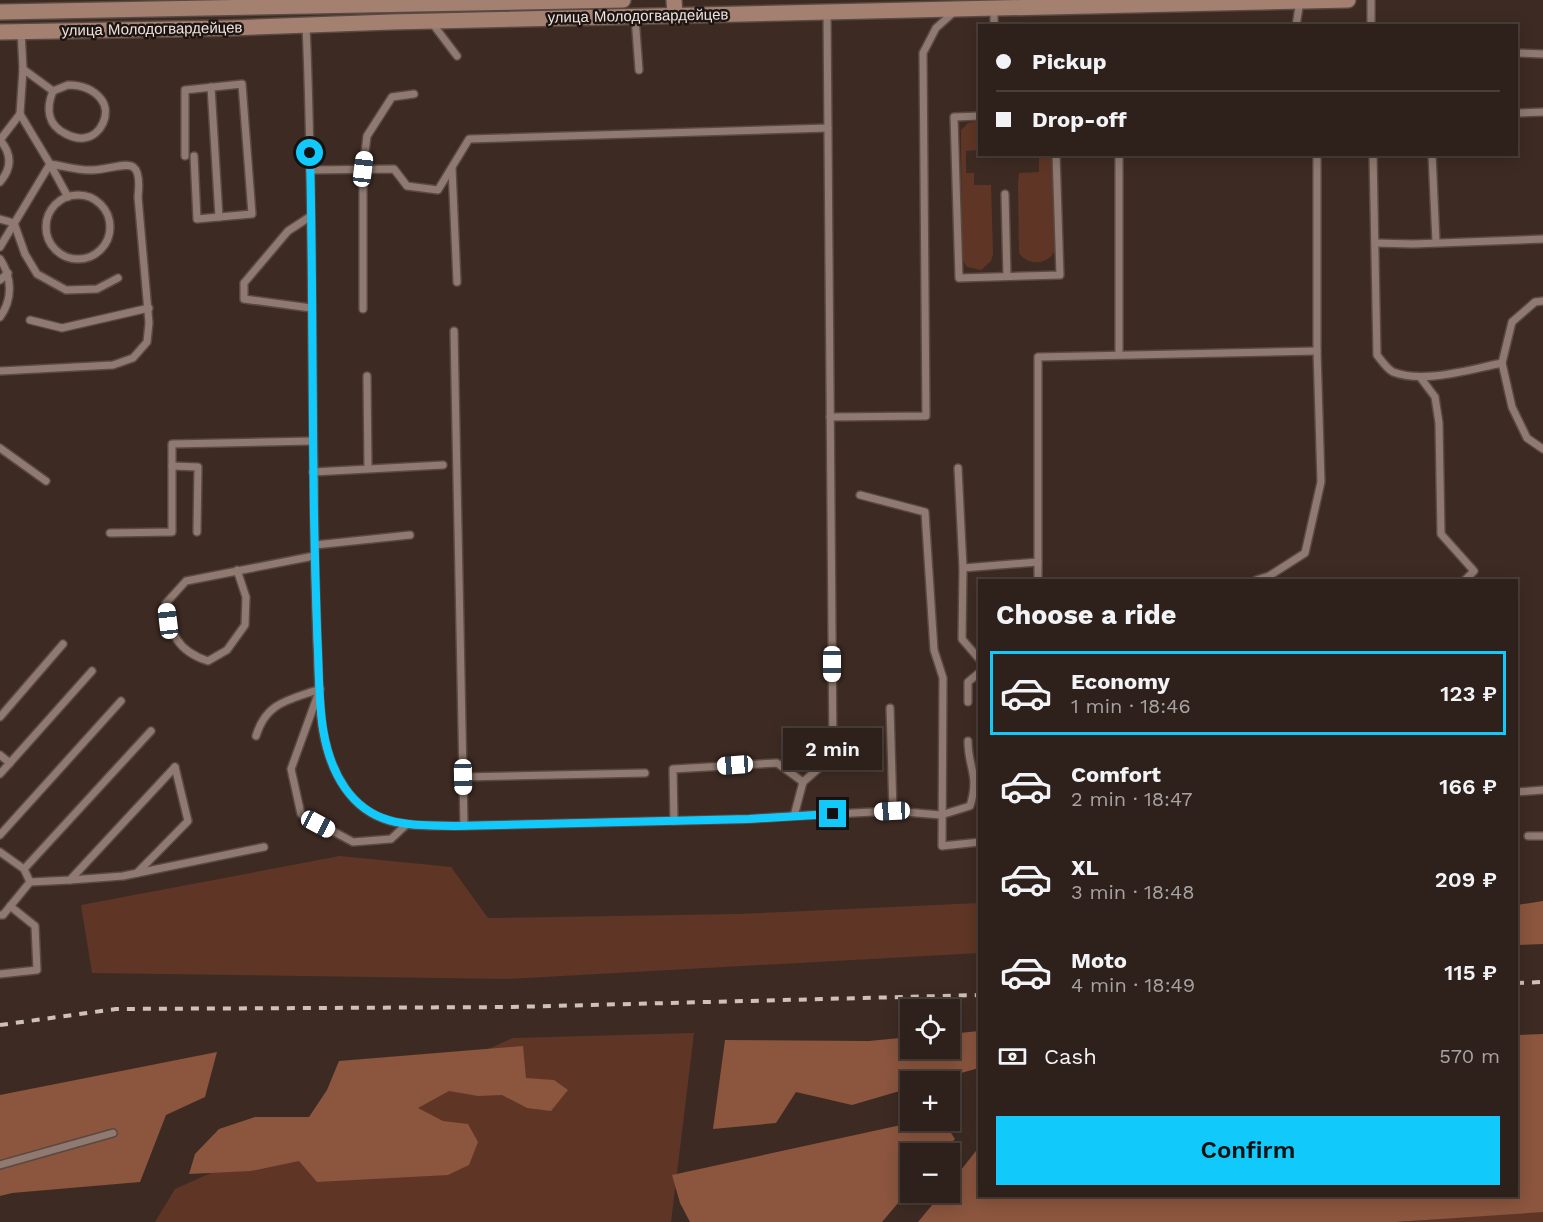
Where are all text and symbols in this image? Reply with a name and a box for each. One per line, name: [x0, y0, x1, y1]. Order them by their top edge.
street label: улица Молодогвардейцев: [547, 5, 729, 27]
street label: улица Молодогвардейцев: [61, 18, 243, 40]
text: Pickup: [1032, 49, 1107, 74]
text: Drop-off: [1032, 107, 1127, 132]
route start: [296, 139, 323, 166]
car: [352, 150, 374, 188]
text: Choose a ride: [996, 599, 1176, 631]
car: [157, 602, 179, 640]
car: [823, 646, 841, 682]
icon: car: [999, 666, 1053, 720]
text: Economy: [1071, 669, 1170, 694]
text: 123 ₽: [1440, 681, 1497, 706]
text: 1 min · 18:46: [1071, 694, 1191, 718]
callout: 2 min: [784, 727, 882, 769]
text: 2 min: [805, 737, 860, 761]
car: [716, 755, 754, 775]
car: [454, 759, 472, 795]
icon: car: [999, 759, 1053, 813]
text: Comfort: [1071, 762, 1161, 787]
text: 166 ₽: [1439, 774, 1497, 799]
text: 2 min · 18:47: [1071, 787, 1192, 811]
route end: [819, 800, 846, 827]
car: [874, 801, 910, 821]
car: [298, 808, 338, 840]
icon: car: [999, 852, 1053, 906]
text: XL: [1071, 855, 1099, 880]
text: 209 ₽: [1435, 867, 1497, 892]
text: 3 min · 18:48: [1071, 880, 1195, 904]
icon: car: [999, 945, 1053, 999]
text: Moto: [1071, 948, 1127, 973]
text: 115 ₽: [1444, 960, 1497, 985]
text: 4 min · 18:49: [1071, 973, 1195, 997]
map controls: [900, 999, 960, 1203]
button: locate: [900, 999, 960, 1059]
icon: cash: [996, 1040, 1029, 1073]
text: Cash: [1044, 1044, 1097, 1069]
text: 570 m: [1439, 1044, 1500, 1068]
button: +: [900, 1071, 960, 1131]
button: Confirm: [996, 1116, 1500, 1185]
button: −: [900, 1143, 960, 1203]

